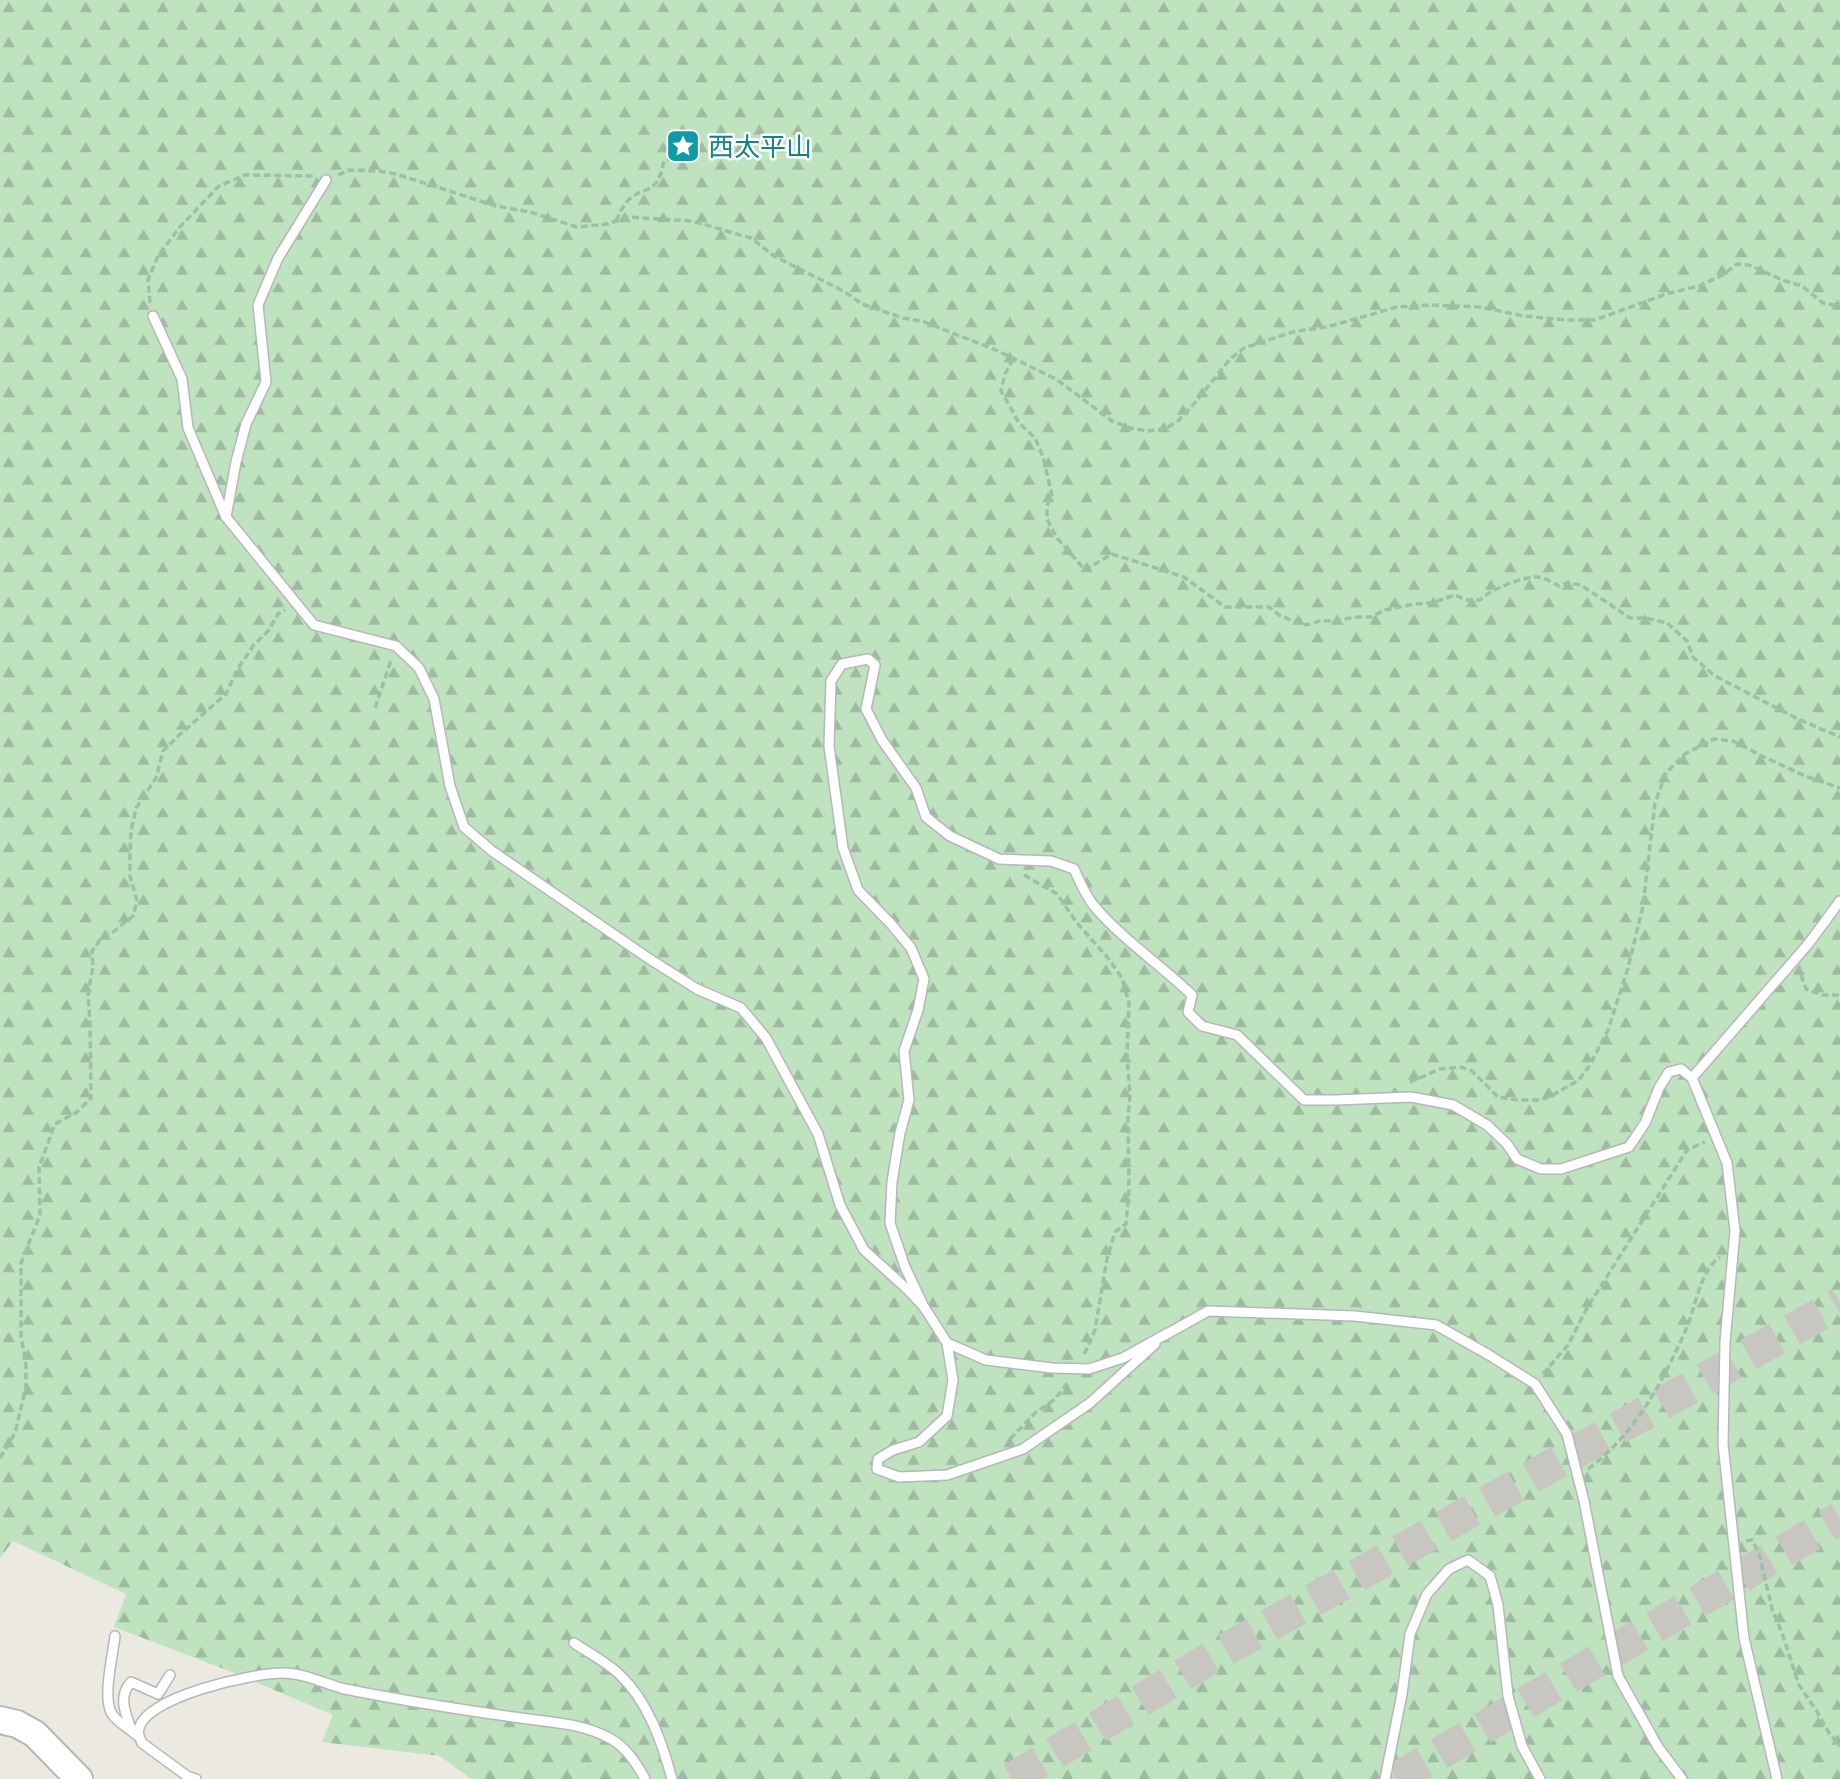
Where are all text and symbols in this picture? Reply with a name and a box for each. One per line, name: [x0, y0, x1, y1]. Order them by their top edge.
place icon: 西太平山: [664, 127, 702, 165]
place label: 西太平山: [708, 130, 812, 163]

